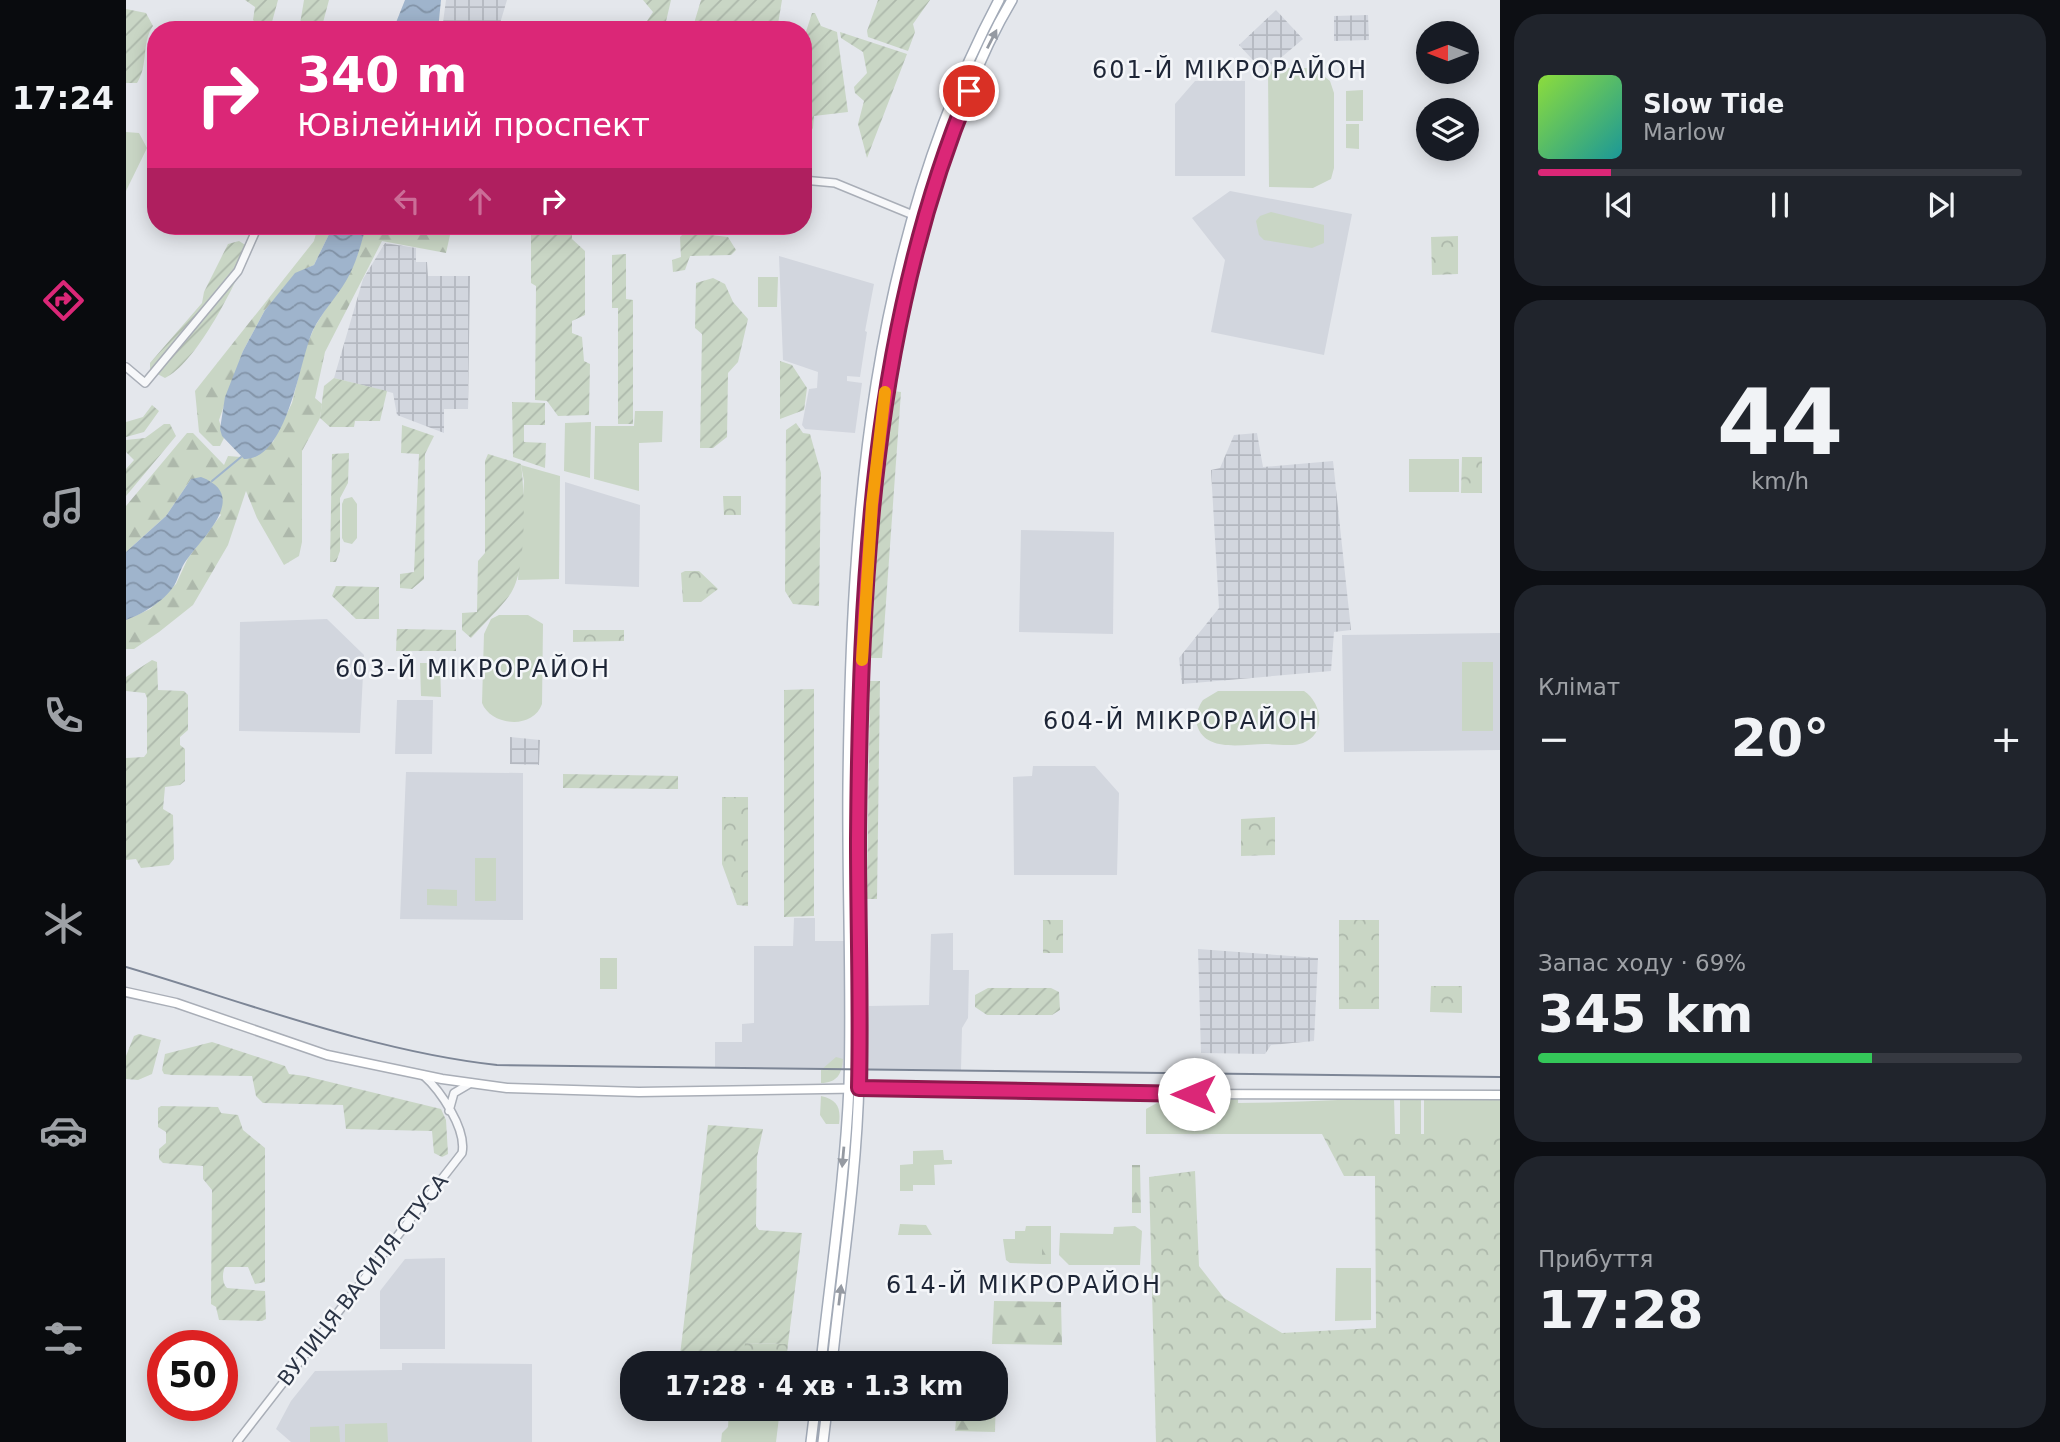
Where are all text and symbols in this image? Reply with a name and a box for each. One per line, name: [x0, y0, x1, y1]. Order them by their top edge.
north arrow: [1416, 21, 1479, 84]
map controls: [1416, 21, 1479, 161]
one-way arrow: [987, 29, 998, 49]
text: 340 m: [297, 47, 467, 104]
icon: right: [182, 49, 273, 140]
district label: 601-Й МІКРОРАЙОН: [1092, 55, 1368, 84]
pin: [939, 61, 999, 121]
icon: arrive: [950, 72, 988, 110]
text: 17:24: [12, 79, 114, 117]
text: Slow Tide: [1643, 89, 1784, 119]
button: layers: [1416, 98, 1479, 161]
text: Ювілейний проспект: [297, 106, 650, 144]
text: Marlow: [1643, 119, 1726, 145]
icon: left: [388, 182, 426, 220]
icon: ahead: [461, 182, 499, 220]
icon: right: [534, 182, 572, 220]
icon: previous: [1600, 186, 1638, 224]
icon: pause: [1761, 186, 1799, 224]
icon: next: [1922, 186, 1960, 224]
icon: directions: [39, 276, 88, 325]
text: 44: [1717, 370, 1843, 475]
text: km/h: [1751, 468, 1809, 494]
icon: music: [39, 483, 88, 532]
district label: 603-Й МІКРОРАЙОН: [335, 654, 611, 683]
text: Клімат: [1538, 674, 1620, 700]
icon: phone: [39, 691, 88, 740]
district label: 604-Й МІКРОРАЙОН: [1043, 706, 1319, 735]
text: 20°: [1731, 708, 1829, 768]
text: −: [1538, 717, 1570, 761]
text: +: [1990, 717, 2022, 761]
icon: climate: [39, 899, 88, 948]
text: Запас ходу · 69%: [1538, 950, 1746, 976]
text: 345 km: [1538, 984, 1753, 1044]
position arrow: [1157, 1057, 1231, 1131]
icon: car: [39, 1106, 88, 1155]
one-way arrow: [837, 1146, 848, 1168]
street label: ВУЛИЦЯ ВАСИЛЯ СТУСА: [273, 1169, 453, 1391]
text: Прибуття: [1538, 1246, 1653, 1272]
district label: 614-Й МІКРОРАЙОН: [886, 1270, 1162, 1299]
text: 17:28: [1538, 1280, 1704, 1340]
one-way arrow: [834, 1284, 845, 1306]
icon: filters: [39, 1314, 88, 1363]
speed limit sign: 50: [147, 1330, 238, 1421]
text: 17:28 · 4 хв · 1.3 km: [665, 1371, 963, 1401]

